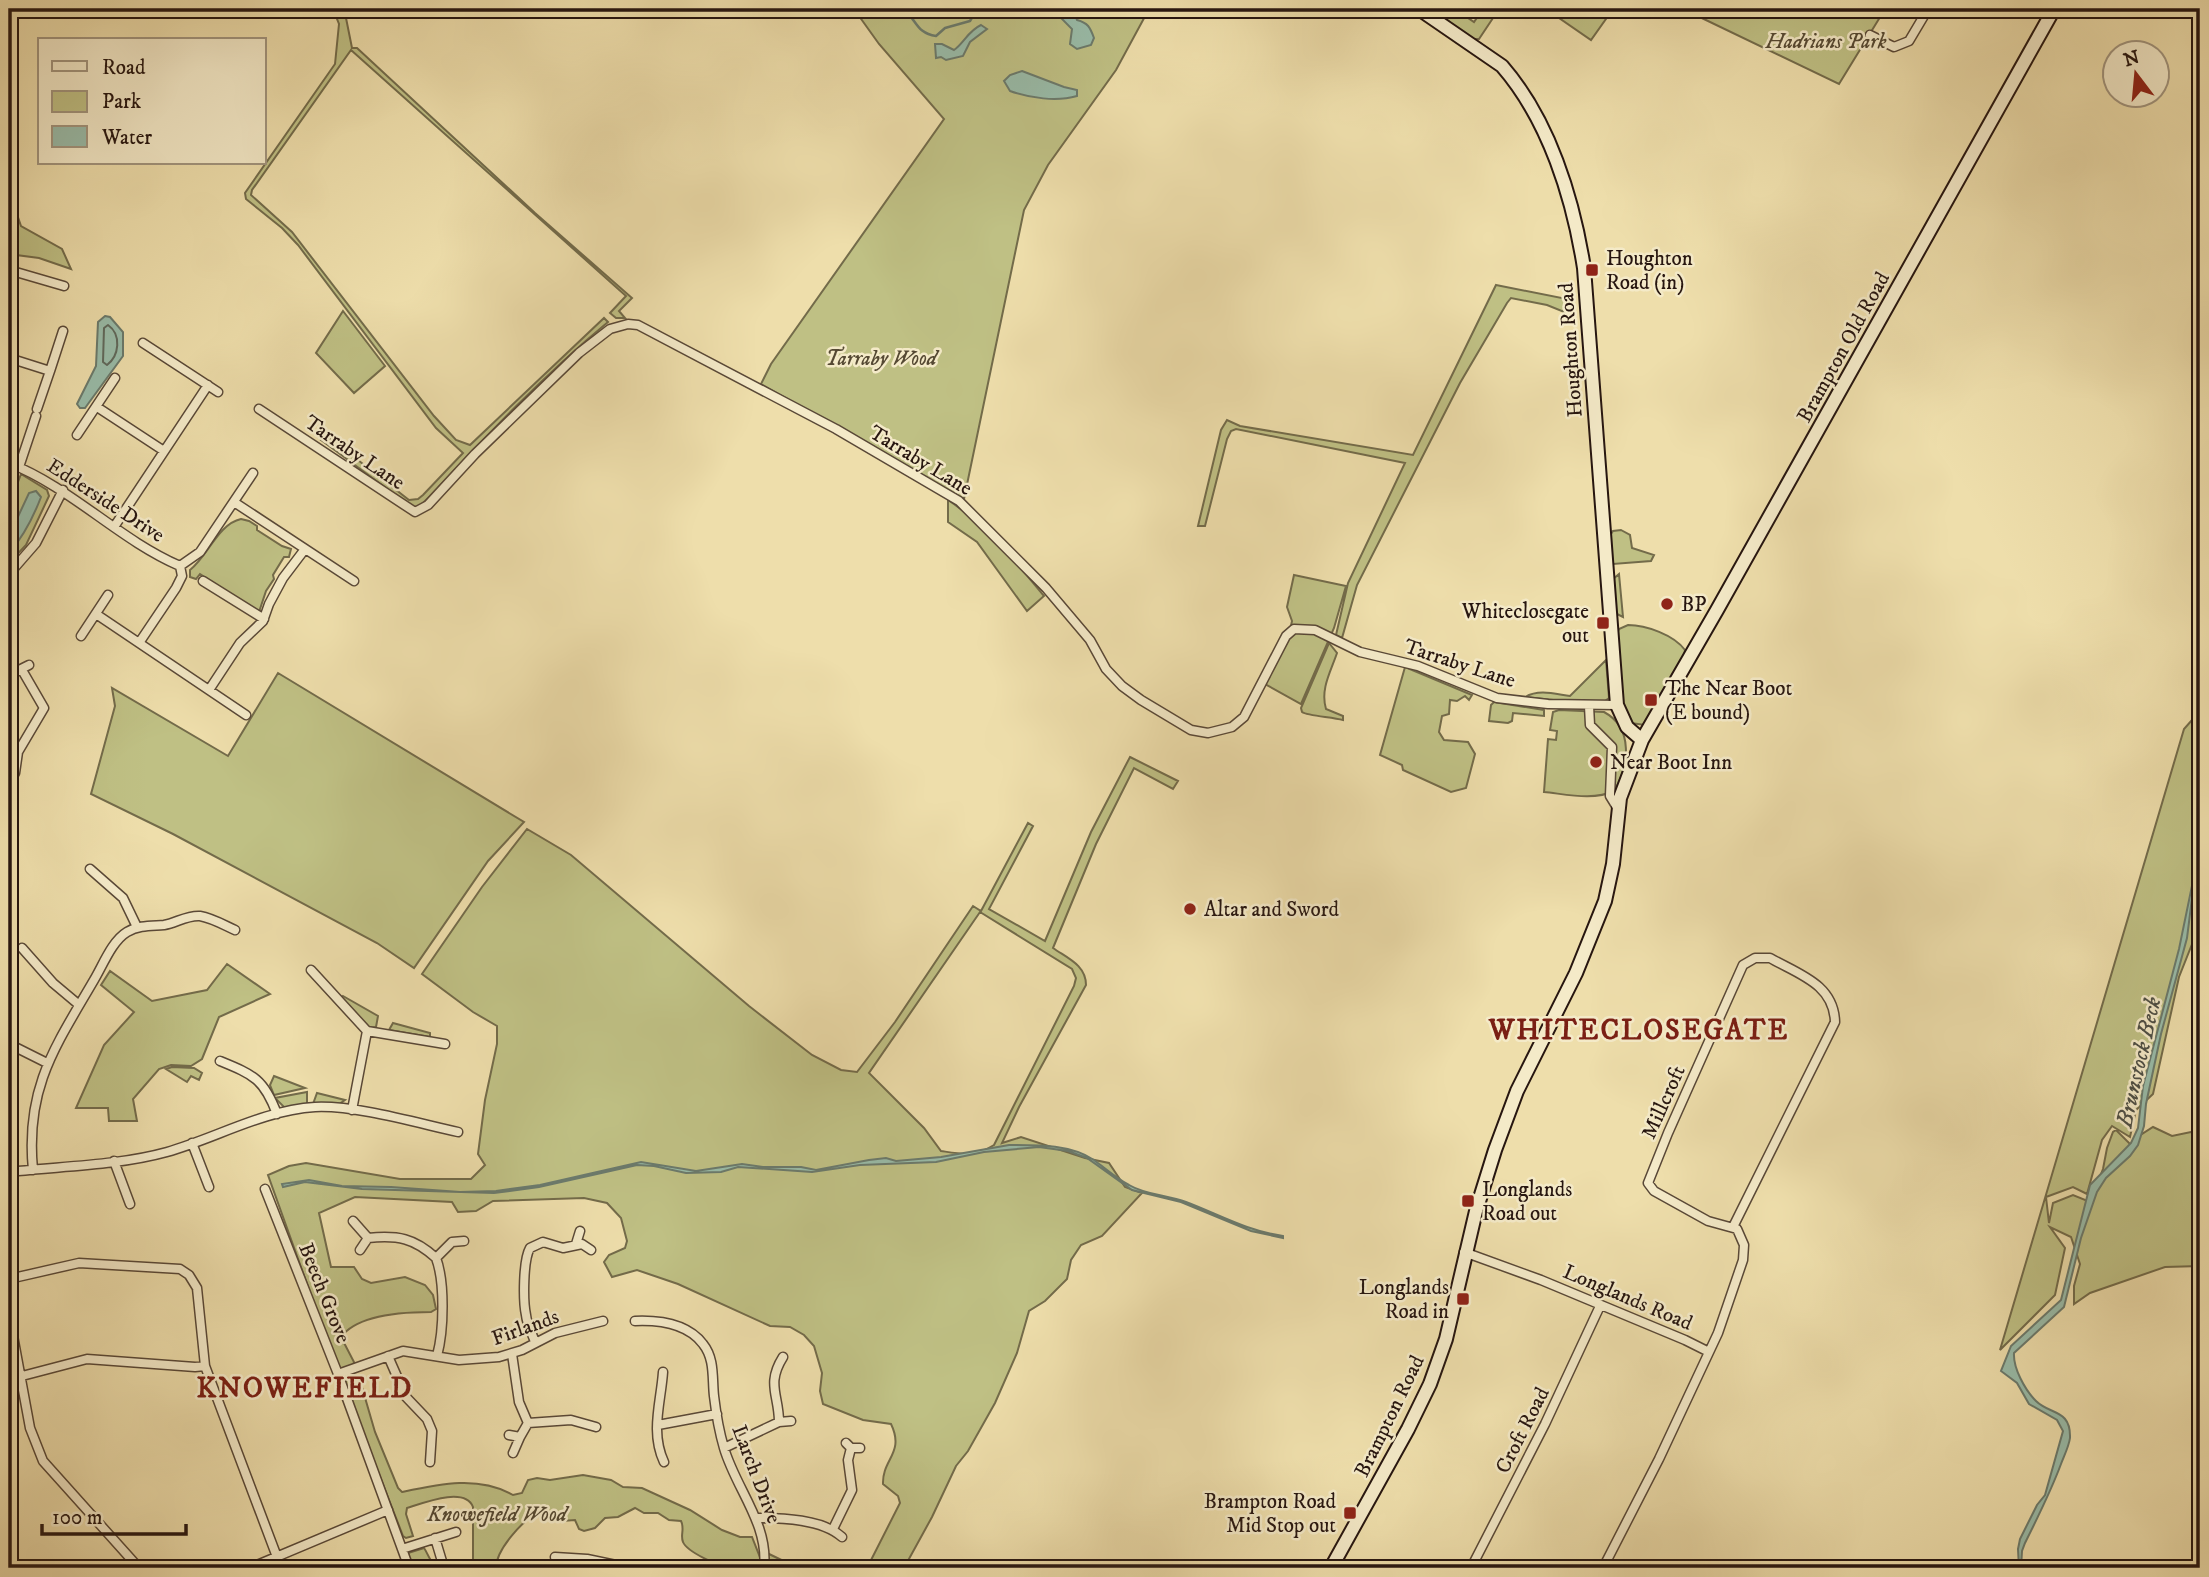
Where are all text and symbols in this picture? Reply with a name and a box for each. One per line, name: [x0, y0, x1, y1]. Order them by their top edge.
park label: Hadrians Park: [1764, 29, 1887, 55]
legend: [38, 38, 266, 164]
north arrow: [2100, 38, 2170, 108]
text: N: [2121, 46, 2143, 72]
text: Road: [102, 55, 146, 81]
text: Park: [102, 89, 142, 115]
text: Water: [101, 125, 152, 151]
place label: Houghton Road (in): [1606, 246, 1693, 296]
marker: Houghton Road (in): [1584, 262, 1600, 278]
street label: Brampton Old Road: [1792, 267, 1896, 427]
street label: Houghton Road: [1553, 281, 1589, 418]
park label: Tarraby Wood: [825, 346, 940, 372]
street label: Tarraby Lane: [299, 410, 410, 496]
street label: Tarraby Lane: [864, 420, 977, 502]
street label: Edderside Drive: [42, 453, 169, 549]
place label: BP: [1681, 592, 1706, 618]
marker: BP: [1659, 596, 1675, 612]
place label: Whiteclosegate out: [1461, 599, 1589, 649]
marker: Whiteclosegate out: [1595, 615, 1611, 631]
street label: Tarraby Lane: [1401, 634, 1519, 694]
place label: The Near Boot (E bound): [1665, 676, 1793, 726]
marker: The Near Boot (E bound): [1643, 692, 1659, 708]
place label: Near Boot Inn: [1610, 750, 1732, 776]
marker: Near Boot Inn: [1588, 754, 1604, 770]
place label: Altar and Sword: [1204, 897, 1340, 923]
marker: Altar and Sword: [1182, 901, 1198, 917]
water label: Brunstock Beck: [2110, 994, 2169, 1131]
district label: WHITECLOSEGATE: [1488, 1013, 1789, 1048]
street label: Millcroft: [1636, 1061, 1692, 1143]
place label: Longlands Road out: [1482, 1177, 1572, 1227]
marker: Longlands Road out: [1460, 1193, 1476, 1209]
street label: Beech Grove: [292, 1239, 356, 1348]
street label: Longlands Road: [1559, 1259, 1697, 1337]
place label: Longlands Road in: [1359, 1275, 1449, 1325]
marker: Longlands Road in: [1455, 1291, 1471, 1307]
street label: Firlands: [488, 1304, 563, 1352]
street label: Brampton Road: [1349, 1351, 1431, 1482]
district label: KNOWEFIELD: [197, 1371, 413, 1406]
street label: Croft Road: [1490, 1383, 1556, 1478]
street label: Larch Drive: [725, 1422, 787, 1527]
place label: Brampton Road Mid Stop out: [1204, 1489, 1337, 1539]
scale bar: [42, 1493, 186, 1537]
park label: Knowefield Wood: [426, 1502, 570, 1528]
text: 100 m: [52, 1505, 103, 1531]
marker: Brampton Road Mid Stop out: [1342, 1505, 1358, 1521]

